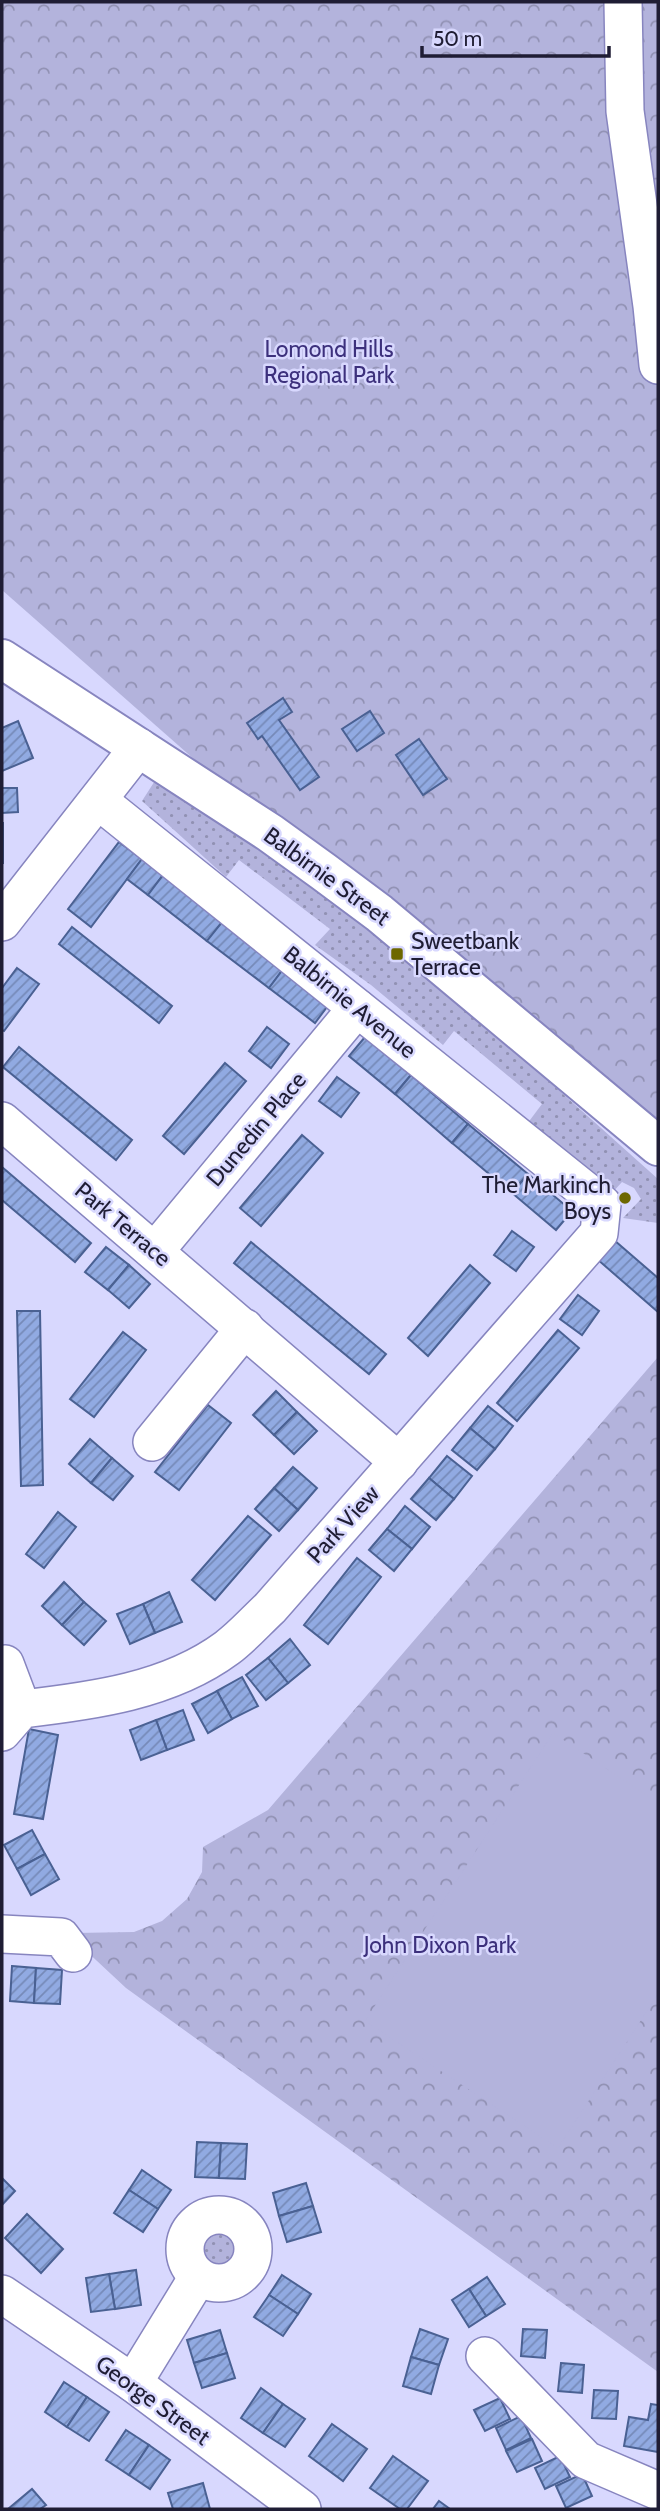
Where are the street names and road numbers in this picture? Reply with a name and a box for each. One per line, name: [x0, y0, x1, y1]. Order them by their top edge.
street label: Balbirnie Street: [259, 821, 396, 931]
street label: Balbirnie Avenue: [278, 940, 422, 1064]
street label: Dunedin Place: [200, 1066, 312, 1192]
street label: Park Terrace: [69, 1176, 177, 1272]
street label: Park View: [301, 1479, 385, 1569]
street label: George Street: [90, 2349, 216, 2451]

